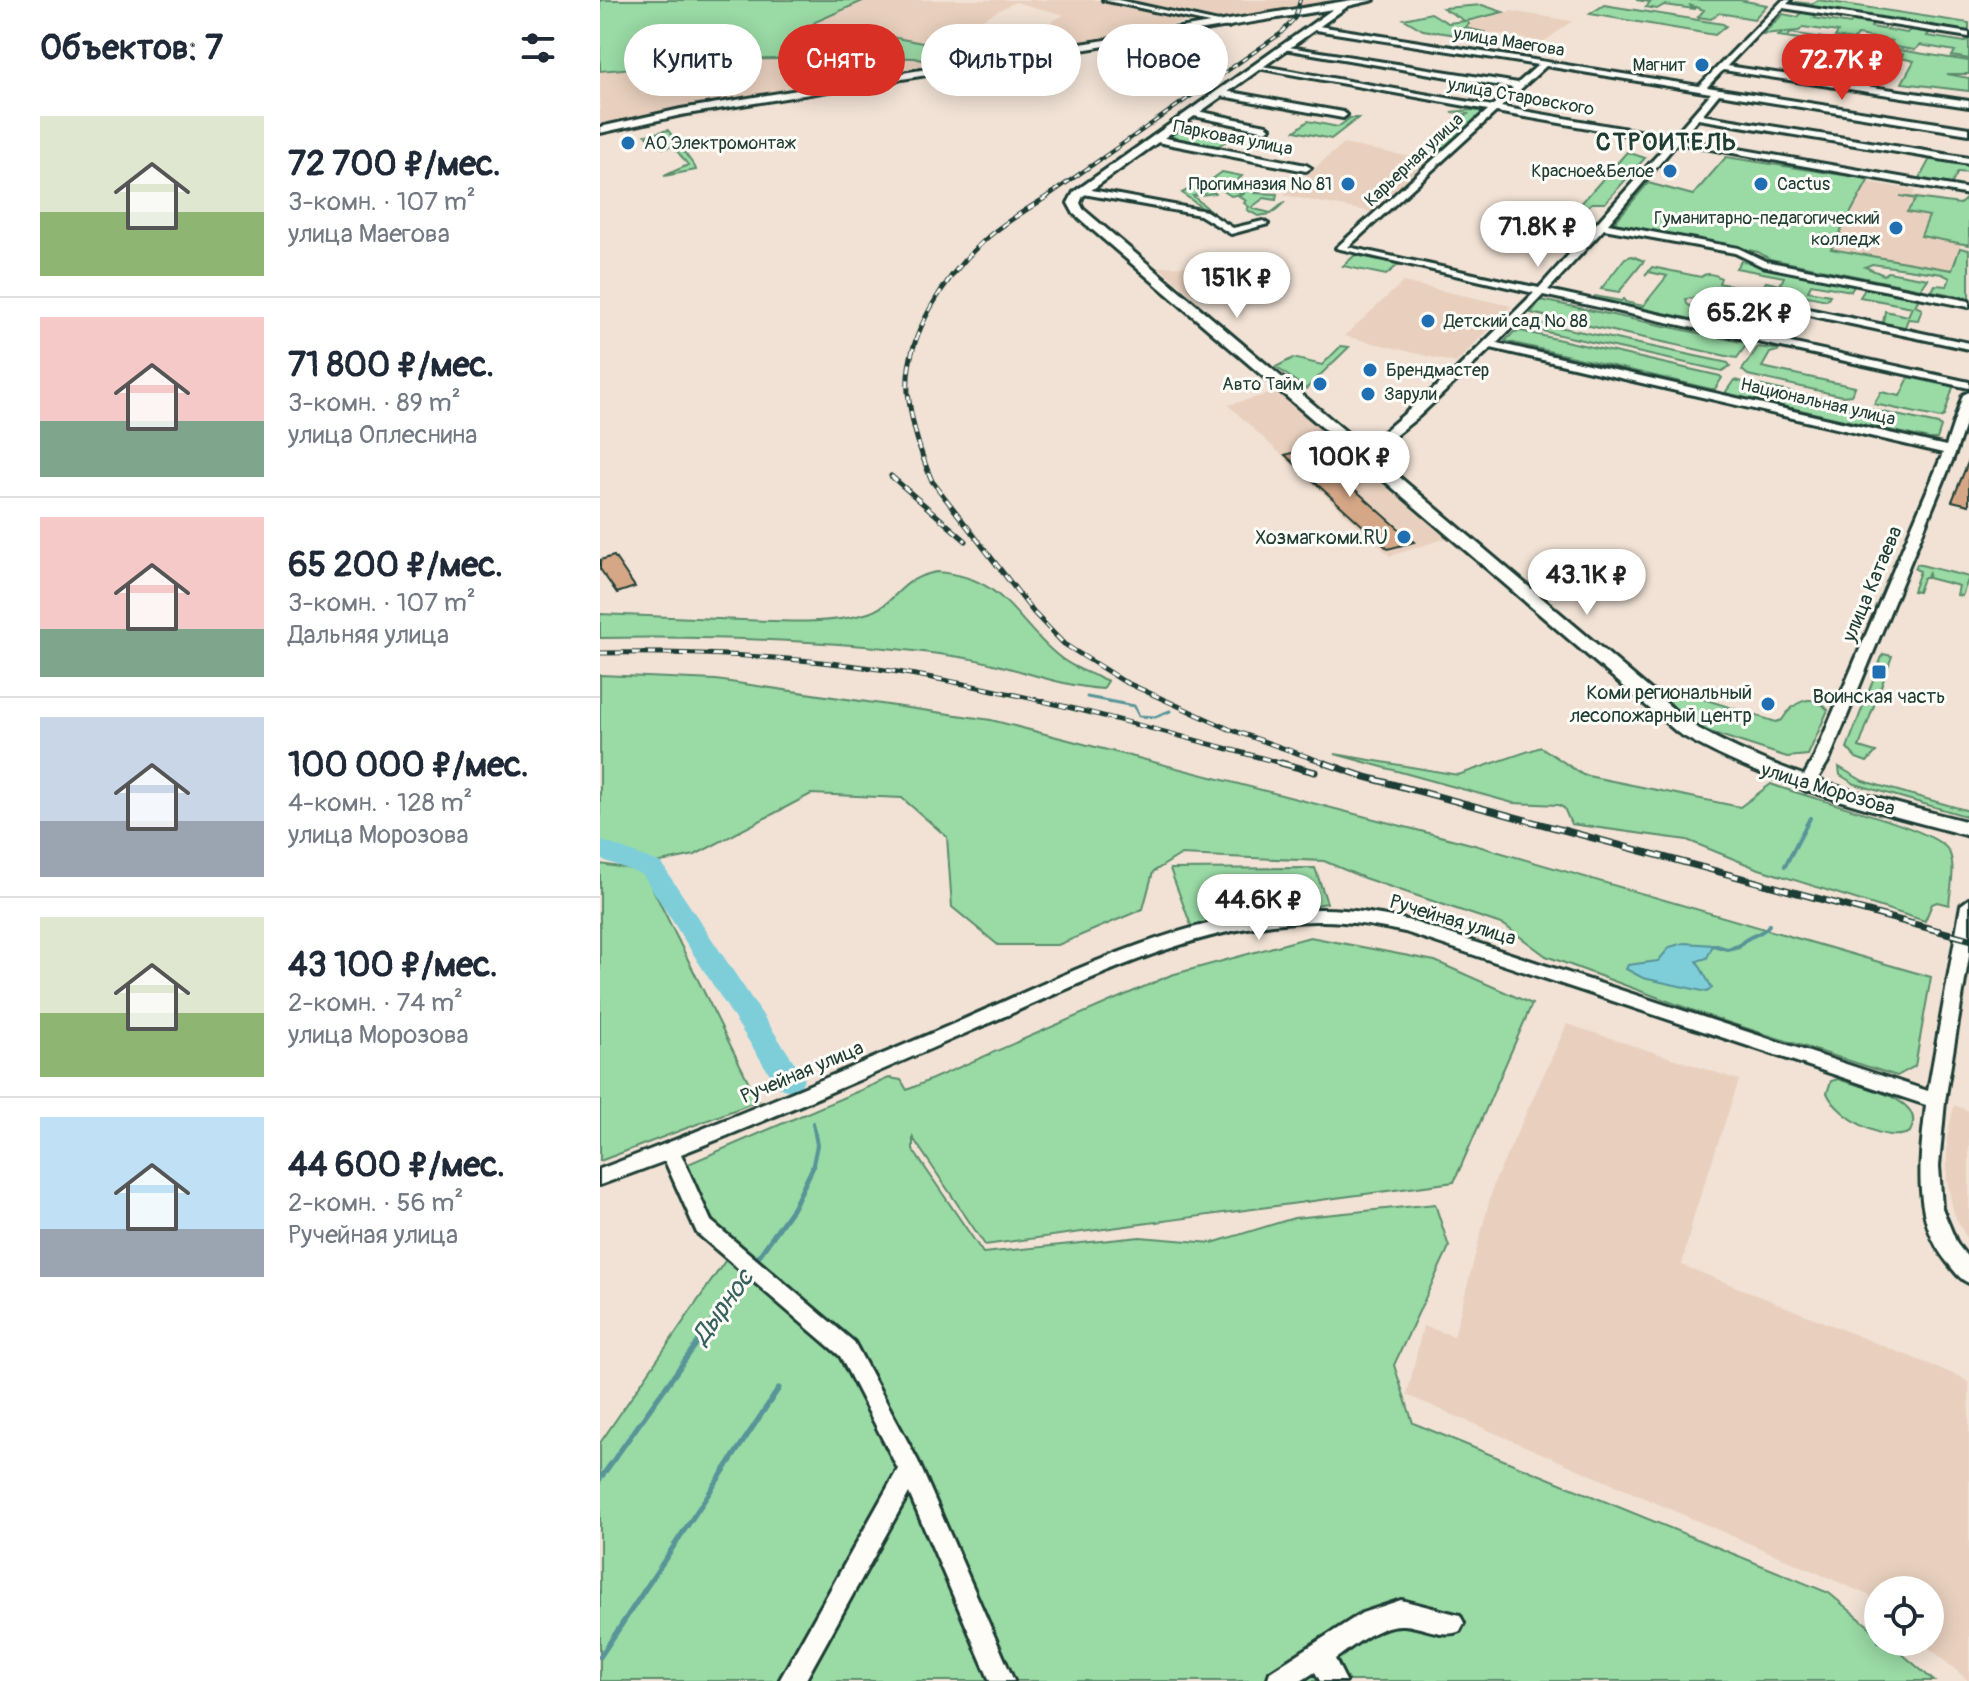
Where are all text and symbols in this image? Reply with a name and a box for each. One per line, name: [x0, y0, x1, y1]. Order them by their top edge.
street label: улица Маегова: [1451, 22, 1566, 62]
chip: Купить: [624, 24, 762, 96]
chip: Снять: [778, 24, 905, 96]
chip: Фильтры: [921, 24, 1081, 96]
chip: Новое: [1097, 24, 1228, 96]
icon: filters: [516, 26, 560, 70]
text: Объектов: 7: [40, 27, 223, 70]
pin: 72.7K ₽: [1768, 34, 1916, 102]
text: 72.7K ₽: [1800, 44, 1884, 76]
place label: Магнит: [1633, 54, 1686, 77]
marker: Магнит: [1693, 56, 1711, 74]
street label: улица Старовского: [1445, 73, 1596, 121]
street label: Карьерная улица: [1360, 108, 1468, 212]
street label: Парковая улица: [1171, 115, 1295, 161]
district label: СТРОИТЕЛЬ: [1596, 128, 1738, 157]
place label: АО Электромонтаж: [644, 132, 797, 155]
marker: АО Электромонтаж: [619, 134, 637, 152]
text: 72 700 ₽/мес.: [288, 143, 501, 186]
icon: home: [104, 148, 200, 244]
place label: Красное&Белое: [1531, 160, 1654, 183]
marker: Красное&Белое: [1661, 162, 1679, 180]
place label: Прогимназия № 81: [1189, 173, 1332, 196]
place label: Cactus: [1777, 173, 1830, 196]
marker: Прогимназия № 81: [1339, 175, 1357, 193]
marker: Cactus: [1752, 175, 1770, 193]
text: 3-комн. · 107 m²: [288, 186, 476, 218]
pin: 71.8K ₽: [1464, 201, 1612, 269]
place label: Гуманитарно-педагогический колледж: [1654, 207, 1880, 251]
text: 71.8K ₽: [1498, 211, 1578, 243]
text: улица Маегова: [288, 218, 450, 250]
marker: Гуманитарно-педагогический колледж: [1887, 219, 1905, 237]
pin: 151K ₽: [1172, 252, 1302, 320]
text: 151K ₽: [1201, 262, 1273, 294]
pin: 65.2K ₽: [1676, 287, 1824, 355]
text: 65.2K ₽: [1707, 297, 1793, 329]
place label: Детский сад № 88: [1443, 310, 1588, 333]
marker: Детский сад № 88: [1419, 312, 1437, 330]
text: 71 800 ₽/мес.: [288, 344, 494, 387]
icon: home: [104, 349, 200, 445]
place label: Брендмастер: [1386, 359, 1489, 382]
marker: Брендмастер: [1361, 361, 1379, 379]
place label: Авто Тайм: [1222, 373, 1304, 396]
street label: Национальная улица: [1738, 373, 1898, 431]
marker: Авто Тайм: [1311, 375, 1329, 393]
place label: Зарули: [1384, 383, 1437, 406]
marker: Зарули: [1359, 385, 1377, 403]
text: 3-комн. · 89 m²: [288, 387, 461, 419]
text: улица Оплеснина: [288, 419, 477, 451]
pin: 100K ₽: [1285, 431, 1415, 499]
text: 100K ₽: [1309, 441, 1391, 473]
street label: улица Катаева: [1836, 522, 1908, 647]
place label: Хозмагкоми.RU: [1255, 525, 1388, 550]
marker: Хозмагкоми.RU: [1395, 528, 1413, 546]
text: 65 200 ₽/мес.: [288, 544, 503, 587]
icon: home: [104, 549, 200, 645]
pin: 43.1K ₽: [1513, 549, 1661, 617]
text: 43.1K ₽: [1546, 559, 1628, 591]
text: 3-комн. · 107 m²: [288, 587, 476, 619]
text: Дальняя улица: [288, 619, 449, 651]
marker: Воинская часть: [1870, 663, 1888, 681]
place label: Коми региональный лесопожарный центр: [1570, 680, 1752, 728]
place label: Воинская часть: [1813, 684, 1945, 709]
marker: Коми региональный лесопожарный центр: [1759, 695, 1777, 713]
text: 100 000 ₽/мес.: [288, 744, 529, 787]
icon: home: [104, 749, 200, 845]
street label: улица Морозова: [1757, 756, 1898, 821]
text: 4-комн. · 128 m²: [288, 787, 472, 819]
text: улица Морозова: [288, 819, 469, 851]
pin: 44.6K ₽: [1185, 874, 1333, 942]
text: 44.6K ₽: [1215, 884, 1303, 916]
street label: Ручейная улица: [1387, 889, 1519, 951]
text: 43 100 ₽/мес.: [288, 944, 498, 987]
icon: home: [104, 949, 200, 1045]
text: 2-комн. · 74 m²: [288, 987, 463, 1019]
text: улица Морозова: [288, 1019, 469, 1051]
street label: Ручейная улица: [737, 1035, 867, 1109]
text: 44 600 ₽/мес.: [288, 1144, 505, 1187]
icon: home: [104, 1149, 200, 1245]
text: 2-комн. · 56 m²: [288, 1187, 463, 1219]
text: Ручейная улица: [288, 1219, 458, 1251]
water label: Дырнос: [684, 1262, 762, 1352]
map controls: [1864, 1576, 1944, 1656]
button: locate: [1864, 1576, 1944, 1656]

